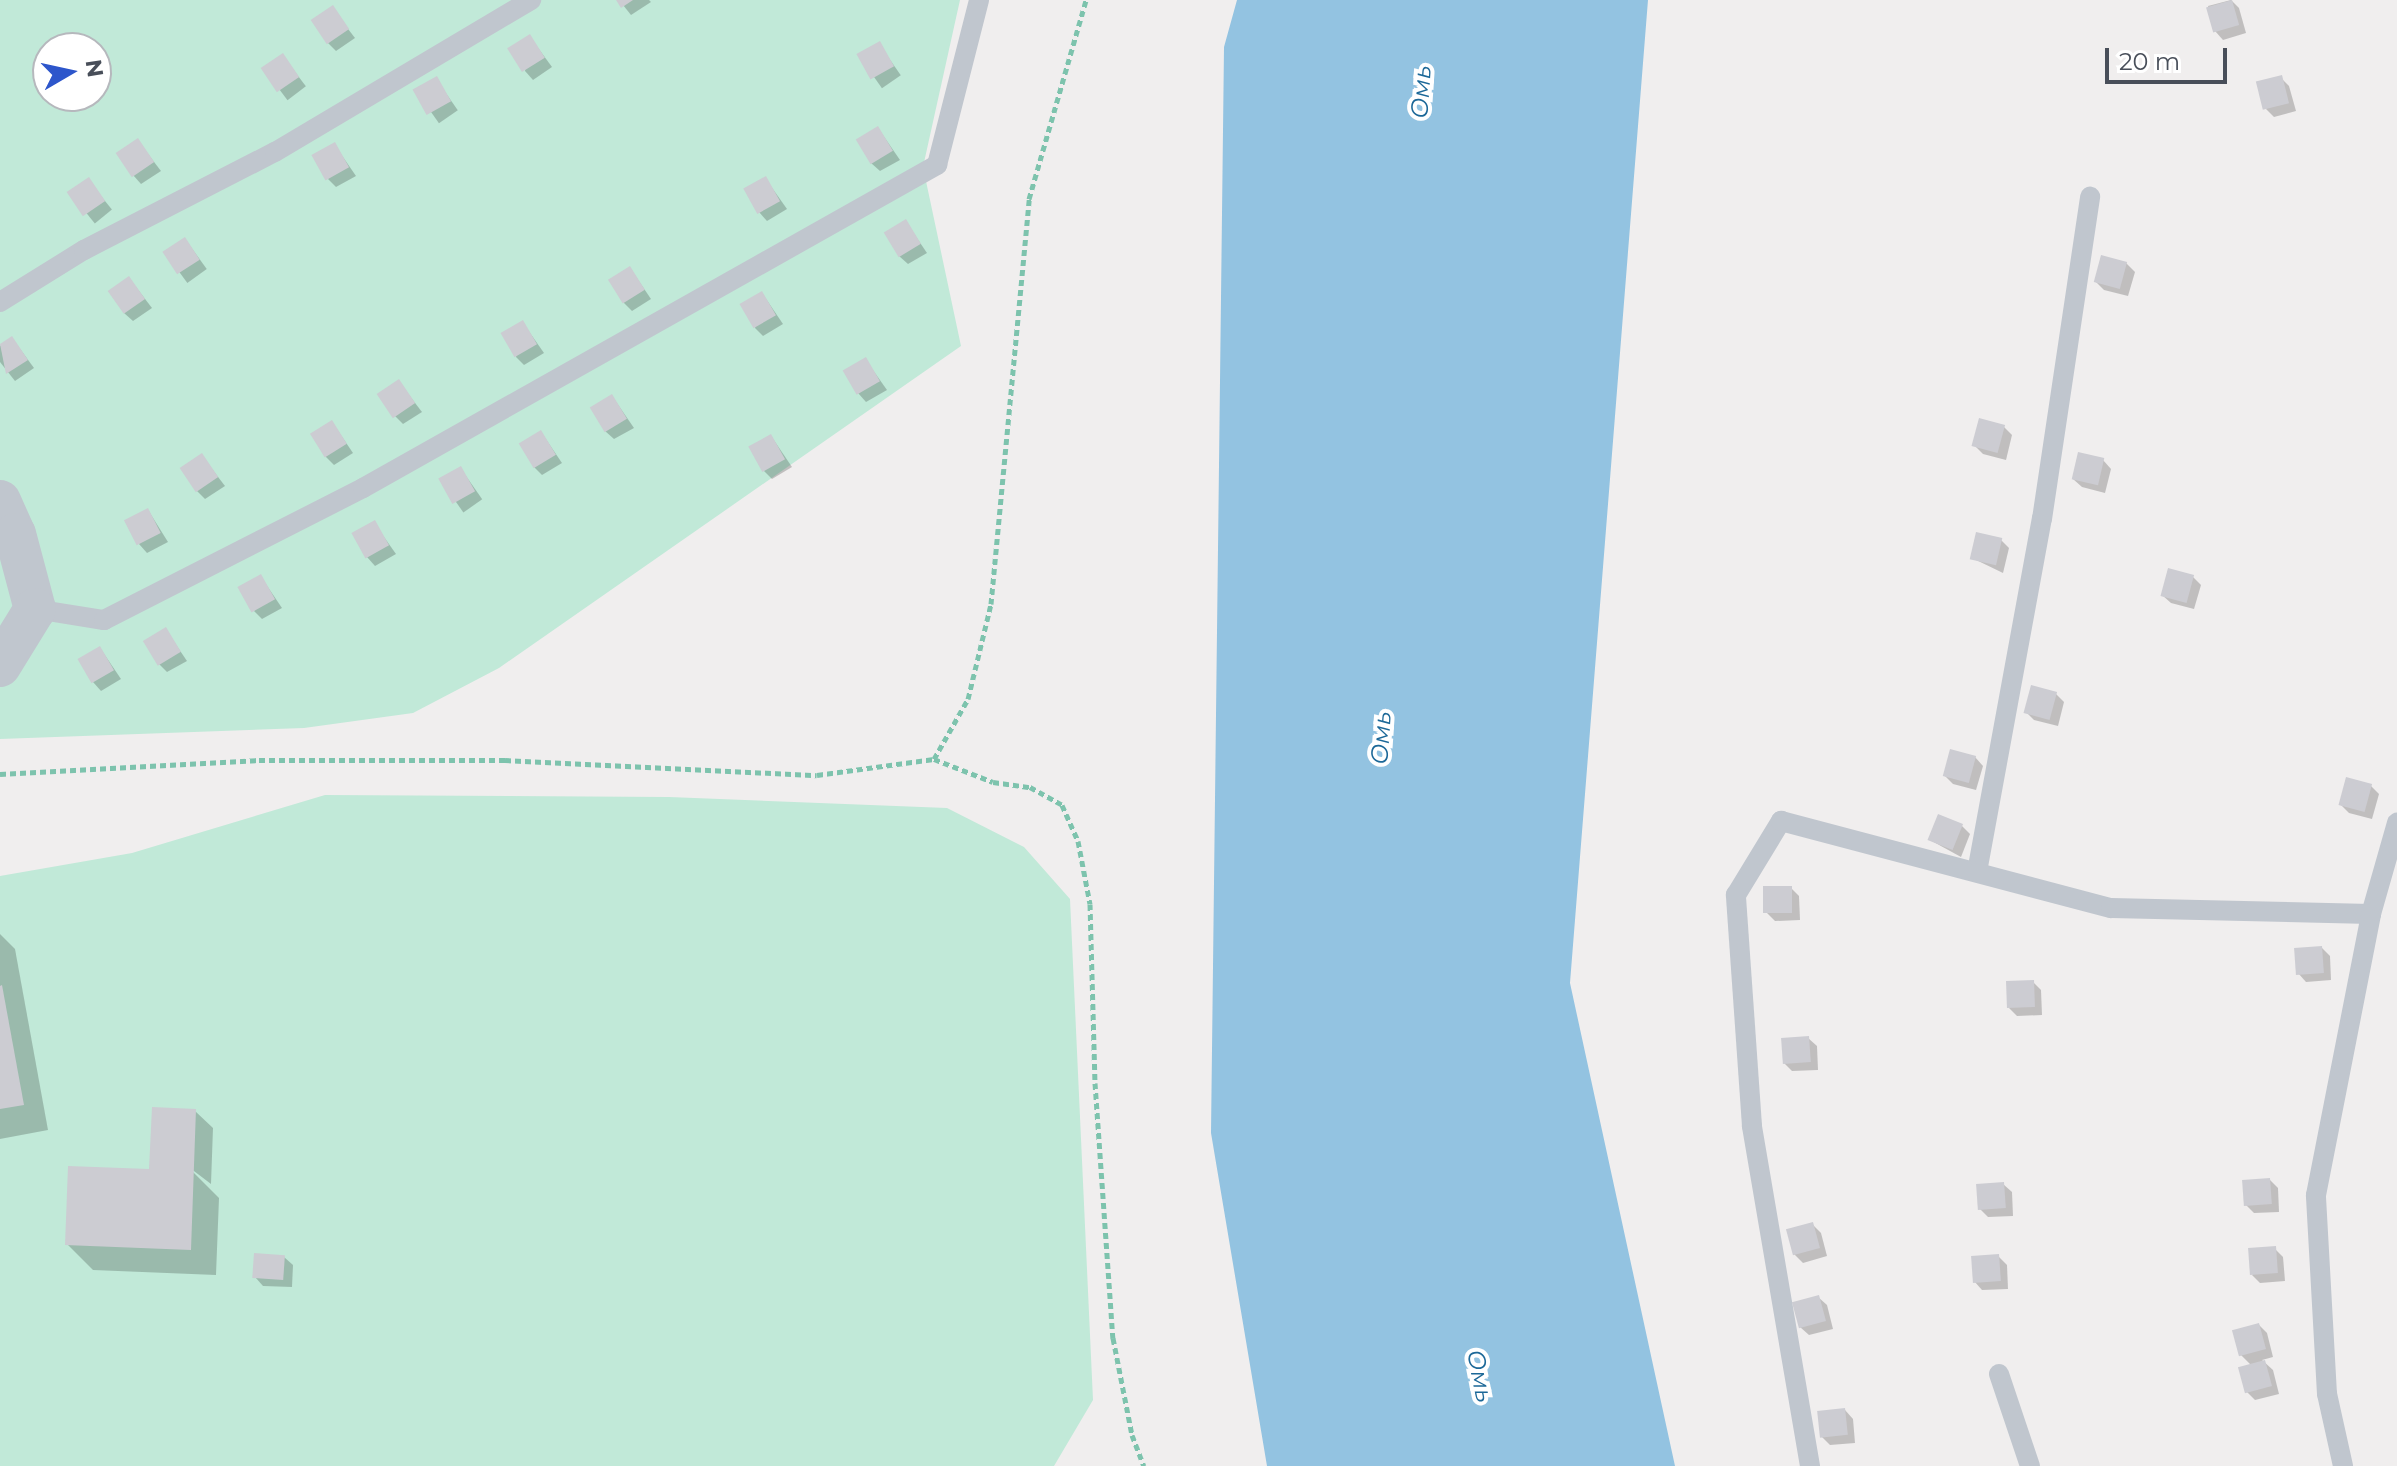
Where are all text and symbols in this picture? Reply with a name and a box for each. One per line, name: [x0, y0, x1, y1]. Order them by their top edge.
north arrow: [32, 32, 112, 112]
scale bar: [2109, 32, 2231, 82]
text: 20 m: [2119, 47, 2180, 76]
text: N: [79, 58, 109, 79]
water label: Омь: [1405, 65, 1437, 119]
water label: Омь: [1365, 711, 1397, 765]
water label: Омь: [1461, 1347, 1499, 1405]

